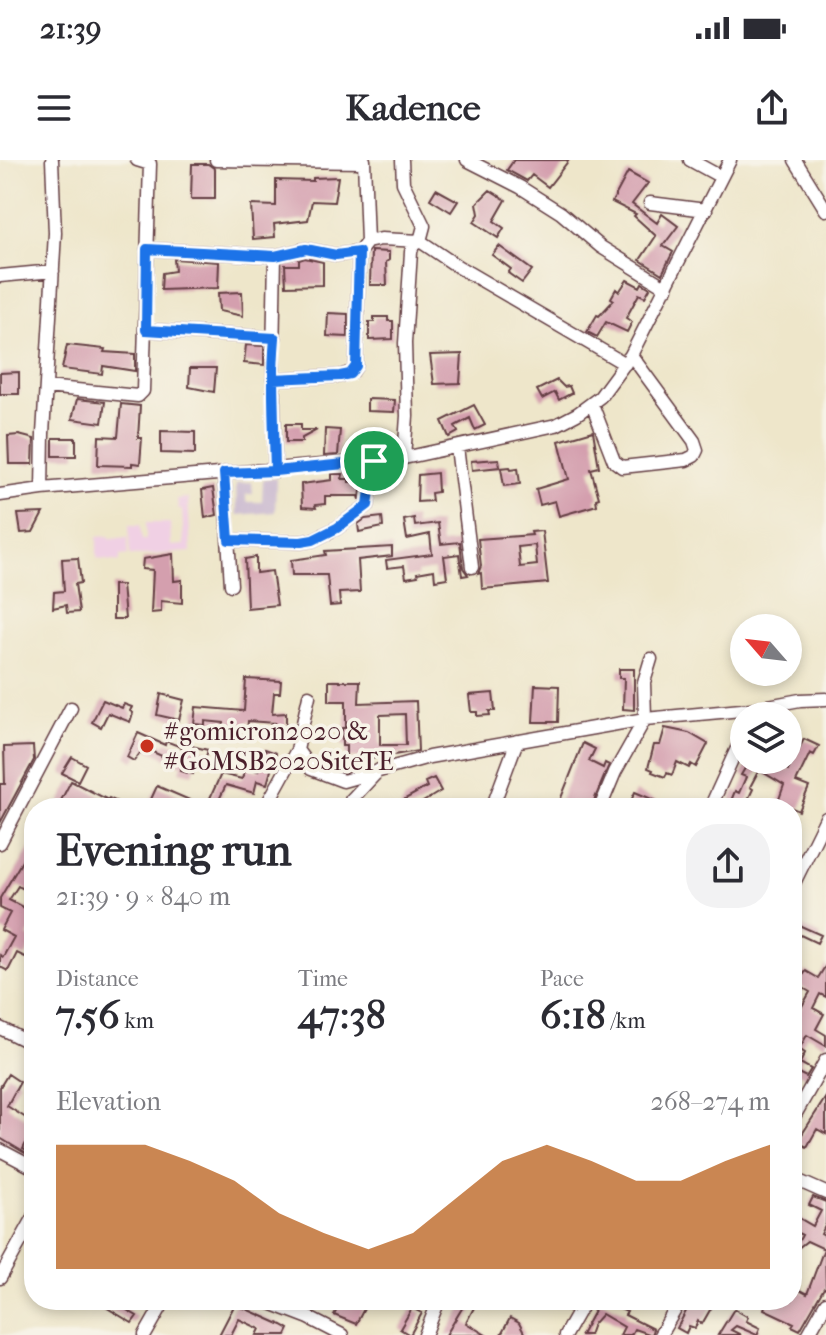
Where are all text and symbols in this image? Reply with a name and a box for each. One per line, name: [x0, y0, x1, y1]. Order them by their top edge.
text: 21:39: [40, 11, 101, 46]
icon: menu: [32, 86, 76, 130]
icon: share: [750, 86, 794, 130]
text: Kadence: [345, 87, 481, 129]
pin: [340, 427, 408, 495]
icon: arrive: [352, 439, 396, 483]
north arrow: [730, 614, 802, 686]
map controls: [730, 614, 802, 774]
button: layers: [730, 702, 802, 774]
place label: #gomicron2020 & #GoMSB2020SiteTE: [163, 716, 394, 777]
marker: #gomicron2020 & #GoMSB2020SiteTE: [138, 737, 156, 755]
button: share: [686, 824, 770, 908]
text: Evening run: [56, 825, 291, 876]
text: 21:39 · 9 × 840 m: [56, 881, 230, 912]
text: Distance: [56, 966, 139, 992]
text: Time: [298, 966, 348, 992]
text: Pace: [540, 966, 584, 992]
text: 7.56: [56, 992, 120, 1038]
text: 47:38: [298, 992, 386, 1038]
text: 6:18: [540, 992, 606, 1038]
text: km: [120, 1008, 154, 1034]
text: /km: [606, 1008, 645, 1034]
text: Elevation: [56, 1086, 161, 1117]
text: 268–274 m: [650, 1086, 770, 1117]

